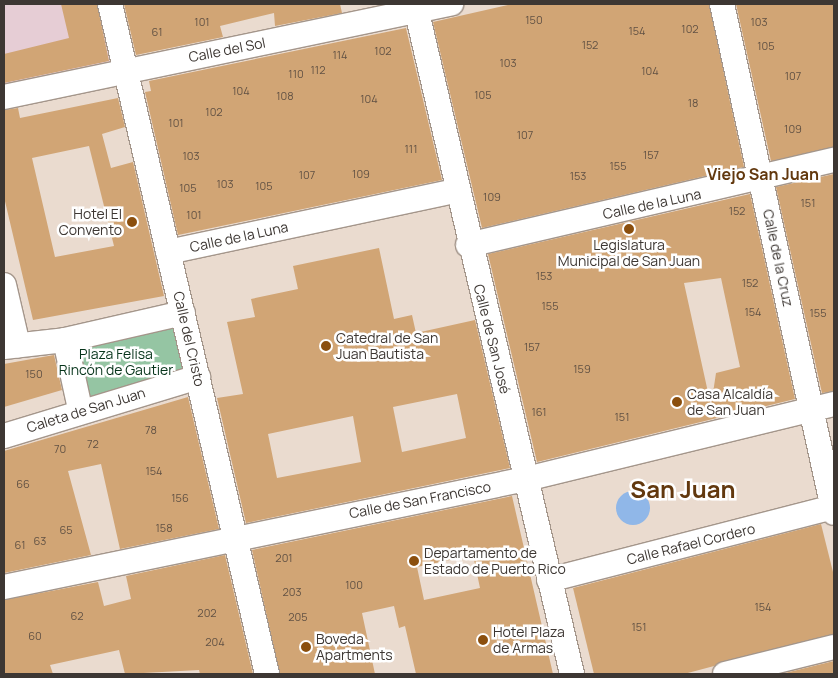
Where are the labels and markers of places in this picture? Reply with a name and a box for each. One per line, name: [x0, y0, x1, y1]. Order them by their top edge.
place label: Hotel El Convento: [59, 206, 122, 238]
marker: Hotel El Convento: [126, 216, 138, 228]
marker: Legislatura Municipal de San Juan: [623, 223, 635, 235]
place label: Legislatura Municipal de San Juan: [558, 237, 700, 270]
place label: Catedral de San Juan Bautista: [336, 330, 438, 362]
marker: Catedral de San Juan Bautista: [320, 340, 332, 352]
place label: Casa Alcaldía de San Juan: [687, 386, 773, 418]
marker: Casa Alcaldía de San Juan: [671, 396, 683, 408]
place label: Departamento de Estado de Puerto Rico: [424, 545, 566, 578]
marker: Departamento de Estado de Puerto Rico: [408, 555, 420, 567]
place label: Hotel Plaza de Armas: [493, 624, 565, 656]
place label: Boveda Apartments: [316, 631, 393, 664]
marker: Hotel Plaza de Armas: [477, 634, 489, 646]
marker: Boveda Apartments: [300, 641, 312, 653]

